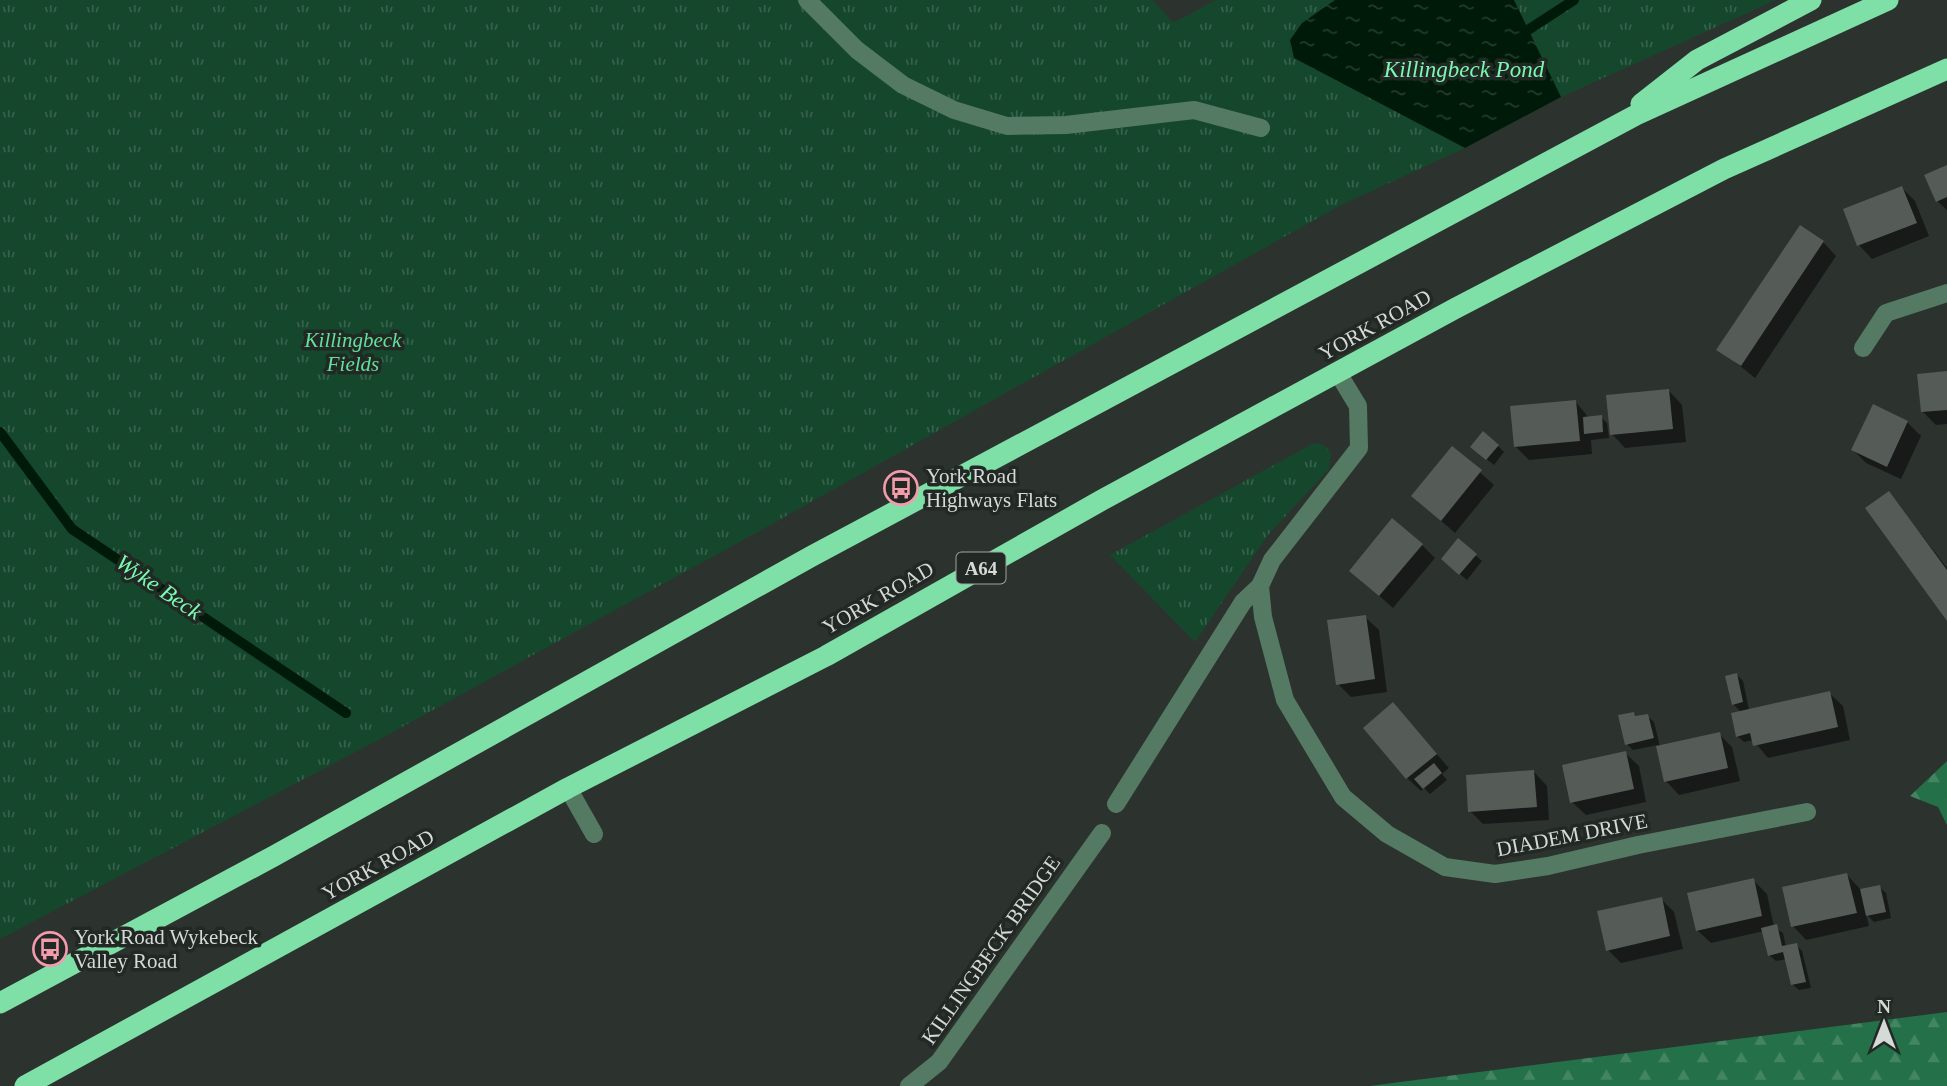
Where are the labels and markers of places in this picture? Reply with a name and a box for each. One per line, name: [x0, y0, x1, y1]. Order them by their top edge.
place label: York Road Highways Flats: [926, 464, 1057, 512]
bus stop icon: York Road Highways Flats: [882, 469, 920, 507]
place label: York Road Wykebeck Valley Road: [74, 925, 259, 973]
bus stop icon: York Road Wykebeck Valley Road: [31, 930, 69, 968]

